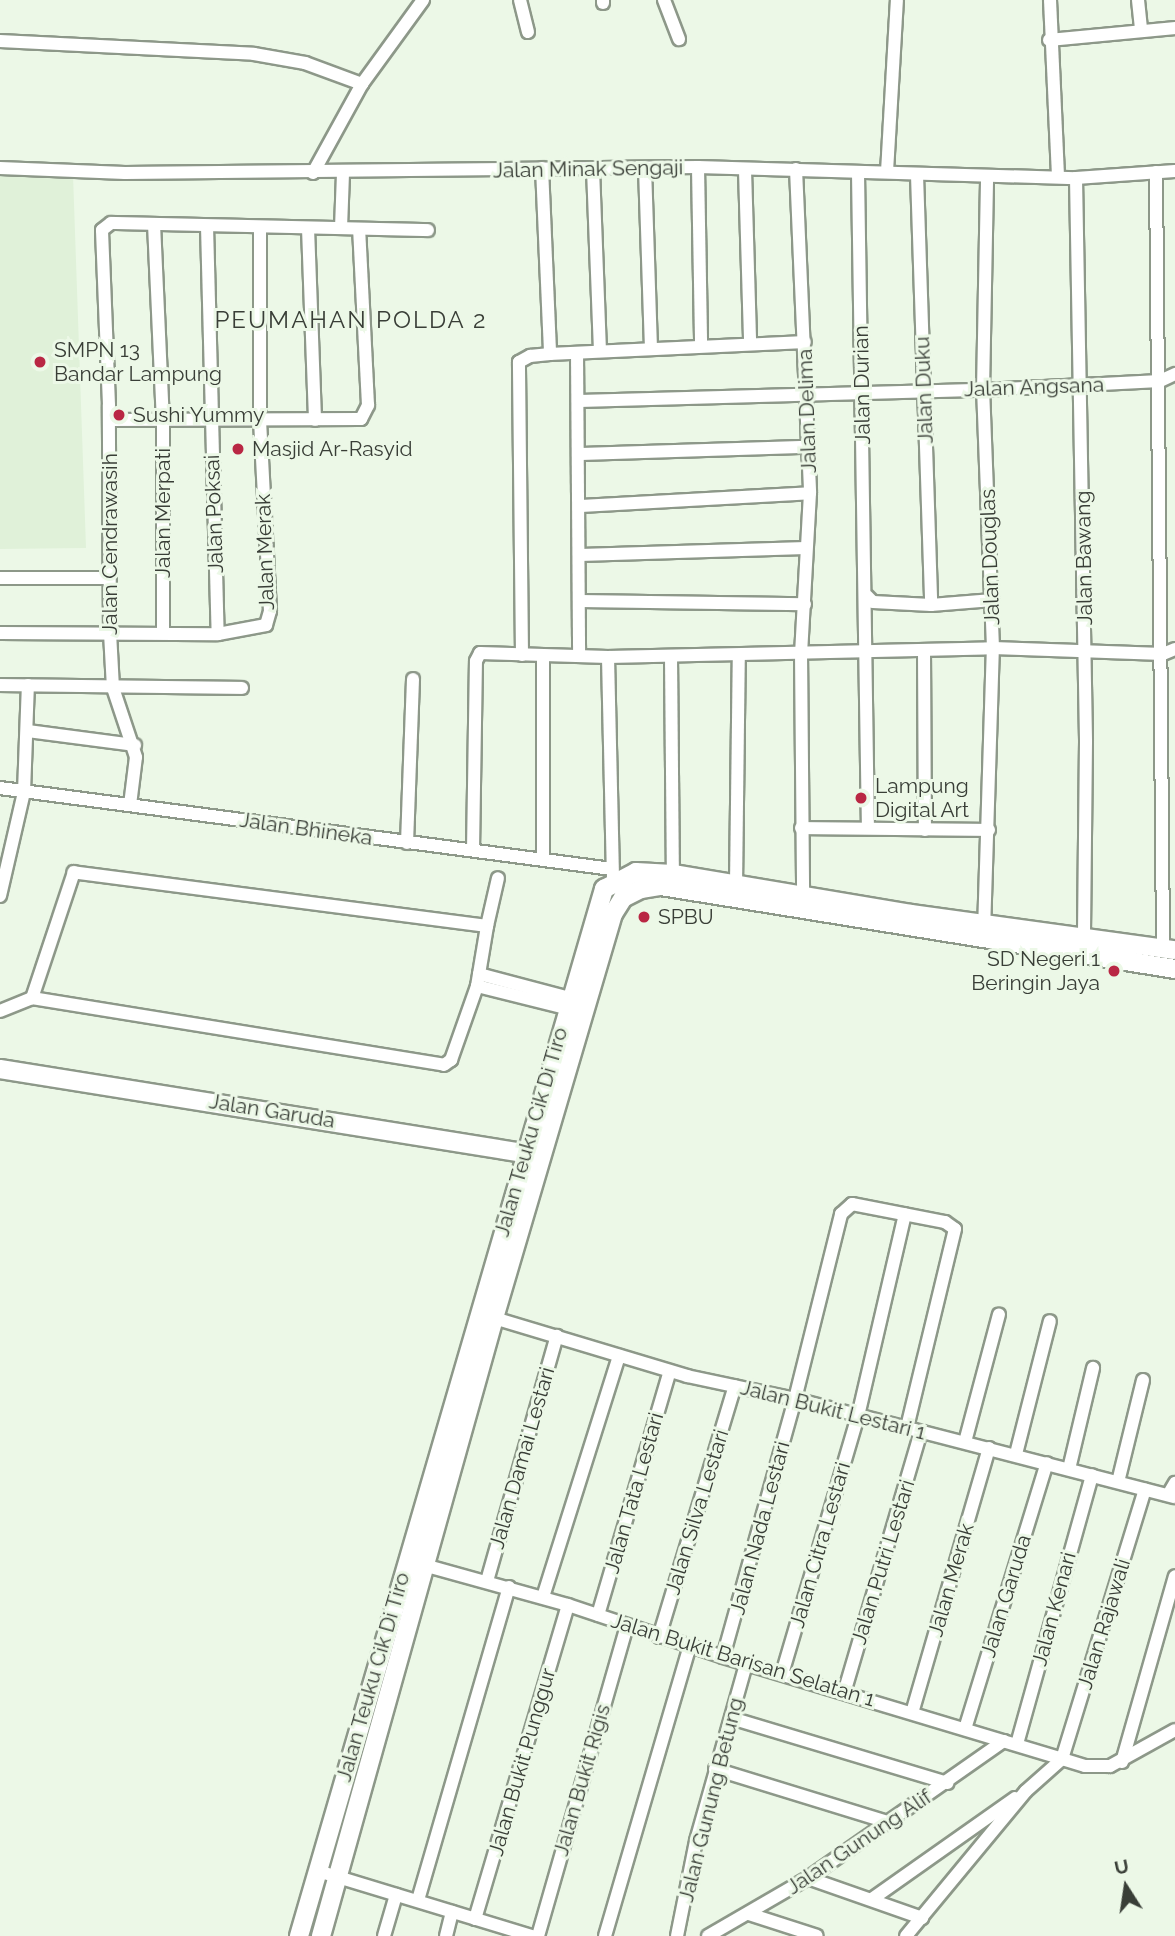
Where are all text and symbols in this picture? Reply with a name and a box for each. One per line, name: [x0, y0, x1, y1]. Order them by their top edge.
street label: Jalan Minak Sengaji: [493, 155, 683, 183]
district label: PEUMAHAN POLDA 2: [216, 306, 486, 334]
street label: Jalan Durian: [848, 325, 876, 445]
street label: Jalan Duku: [910, 336, 938, 444]
place label: SMPN 13 Bandar Lampung: [54, 337, 223, 387]
street label: Jalan Delima: [792, 348, 822, 474]
marker: SMPN 13 Bandar Lampung: [32, 354, 48, 370]
street label: Jalan Angsana: [963, 372, 1105, 402]
place label: Sushi Yummy: [133, 402, 265, 428]
marker: Sushi Yummy: [111, 407, 127, 423]
place label: Masjid Ar-Rasyid: [252, 436, 413, 462]
marker: Masjid Ar-Rasyid: [230, 441, 246, 457]
street label: Jalan Merpati: [150, 448, 176, 578]
street label: Jalan Cendrawasih: [97, 453, 123, 635]
street label: Jalan Poksai: [199, 454, 229, 574]
street label: Jalan Douglas: [975, 488, 1005, 626]
street label: Jalan Bawang: [1070, 490, 1098, 626]
street label: Jalan Merak: [250, 493, 280, 611]
place label: Lampung Digital Art: [875, 773, 970, 823]
marker: Lampung Digital Art: [853, 790, 869, 806]
street label: Jalan Bhineka: [238, 807, 374, 851]
place label: SPBU: [658, 904, 714, 930]
marker: SPBU: [636, 909, 652, 925]
place label: SD Negeri 1 Beringin Jaya: [971, 946, 1100, 996]
marker: SD Negeri 1 Beringin Jaya: [1106, 963, 1122, 979]
street label: Jalan Teuku Cik Di Tiro: [489, 1024, 573, 1240]
street label: Jalan Garuda: [207, 1089, 337, 1133]
street label: Jalan Damai Lestari: [484, 1364, 560, 1552]
street label: Jalan Bukit Lestari 1: [738, 1375, 928, 1445]
street label: Jalan Tata Lestari: [599, 1409, 669, 1577]
street label: Jalan Silva Lestari: [660, 1426, 734, 1598]
street label: Jalan Nada Lestari: [725, 1439, 795, 1617]
street label: Jalan Citra Lestari: [784, 1459, 856, 1631]
street label: Jalan Putri Lestari: [846, 1477, 920, 1647]
street label: Jalan Merak: [923, 1520, 979, 1640]
street label: Jalan Garuda: [975, 1532, 1037, 1660]
street label: Jalan Kenari: [1027, 1549, 1081, 1669]
street label: Jalan Rajawali: [1072, 1556, 1136, 1692]
street label: Jalan Teuku Cik Di Tiro: [331, 1569, 415, 1785]
street label: Jalan Bukit Barisan Selatan 1: [608, 1608, 878, 1712]
street label: Jalan Bukit Punggur: [483, 1665, 561, 1859]
street label: Jalan Gunung Betung: [673, 1695, 749, 1905]
street label: Jalan Bukit Rigis: [548, 1701, 616, 1859]
street label: Jalan Gunung Alif: [781, 1784, 937, 1900]
north arrow: [1091, 1852, 1161, 1922]
text: U: [1112, 1854, 1131, 1879]

